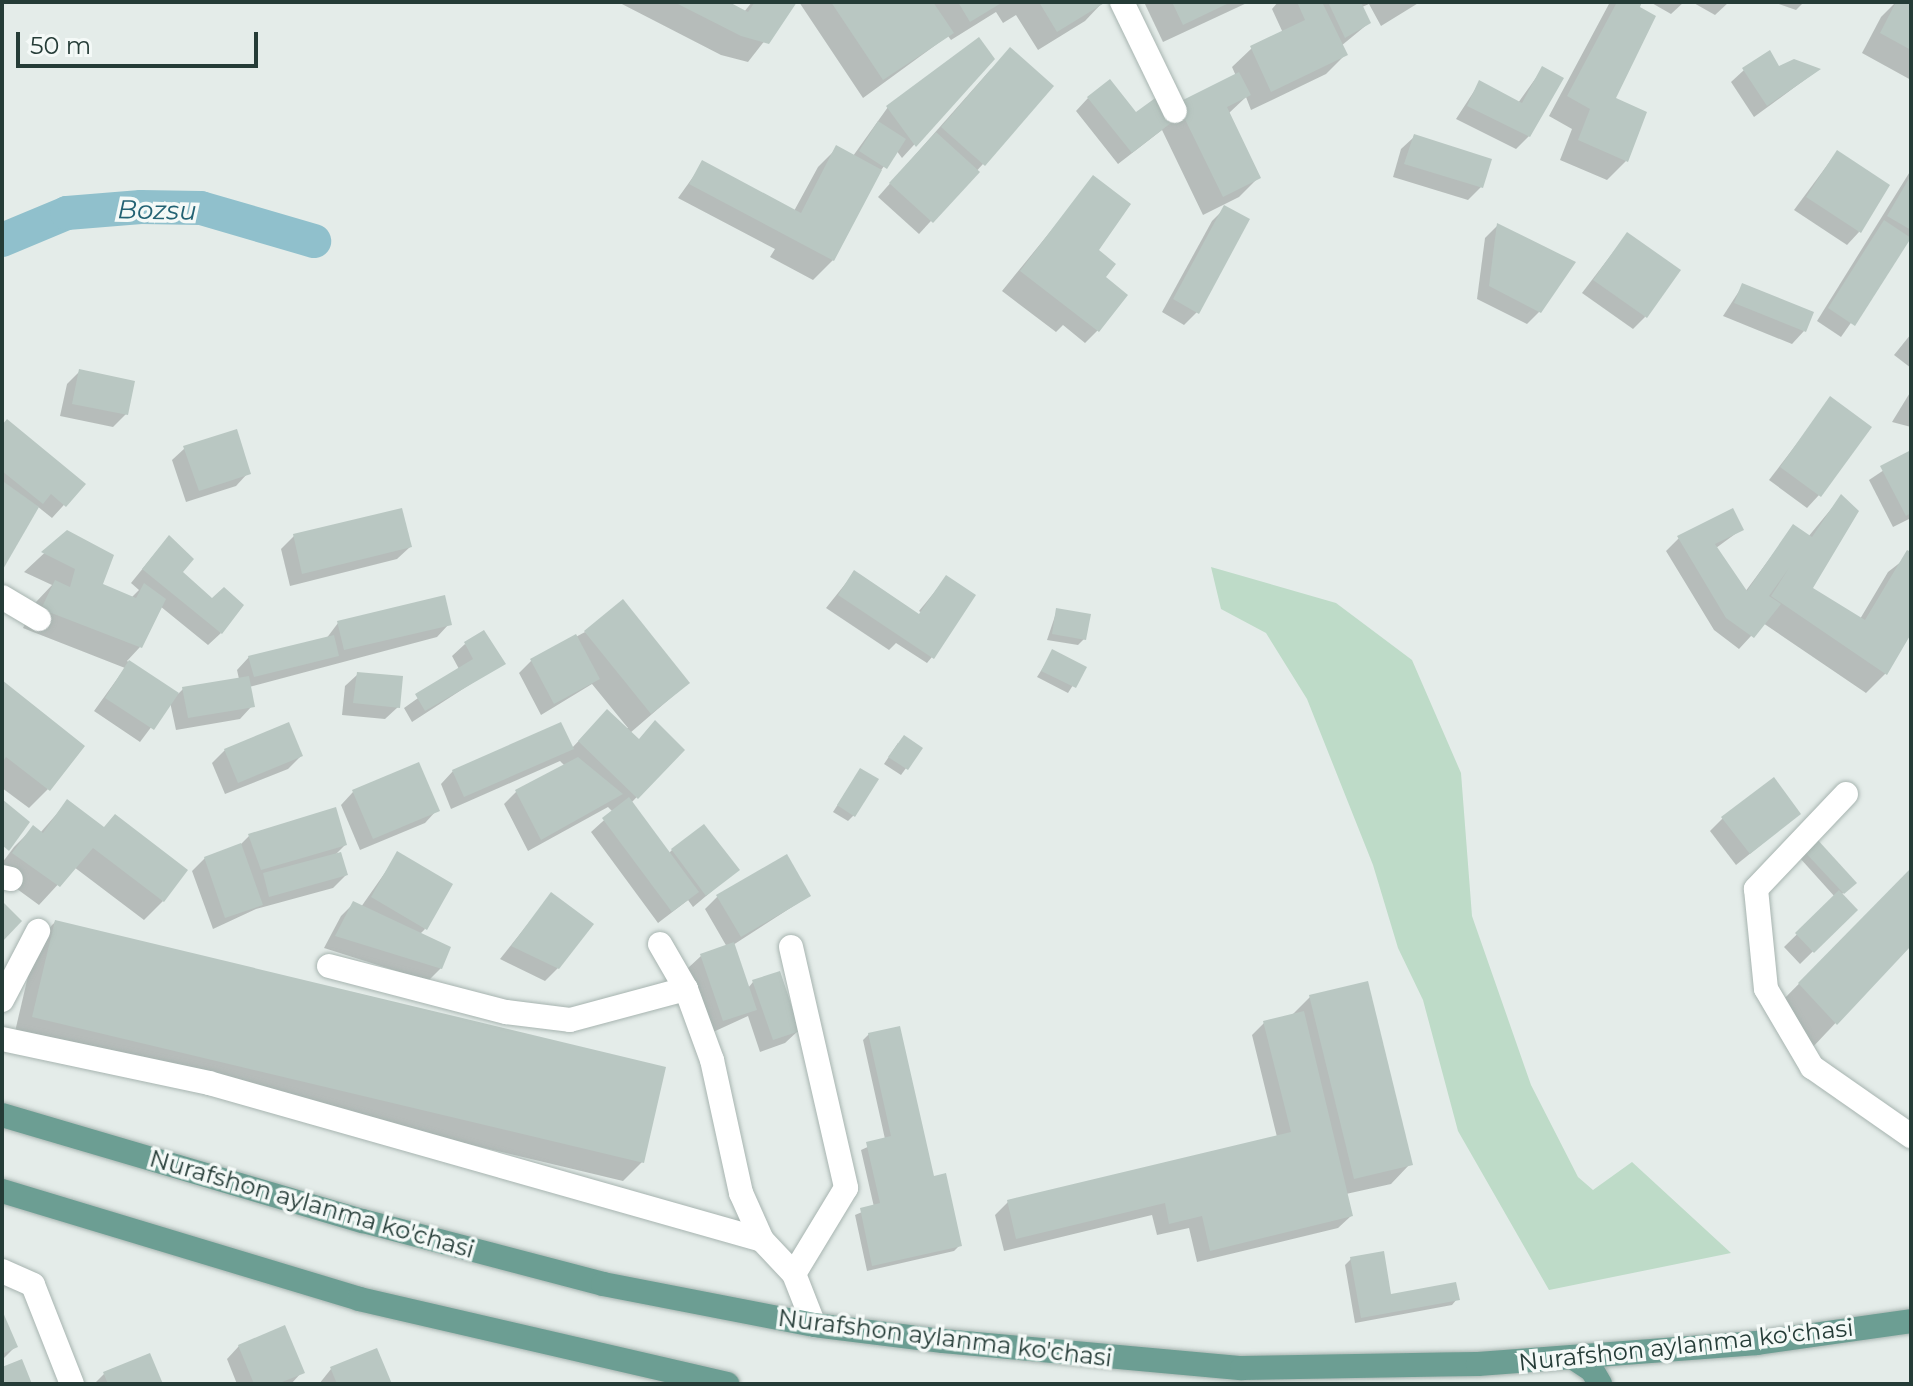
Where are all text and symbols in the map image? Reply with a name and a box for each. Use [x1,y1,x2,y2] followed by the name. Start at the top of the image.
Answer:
[20,16,262,66] scale bar
[30,31,91,60] text: 50 m
[117,195,197,227] water label: Bozsu
[146,1144,478,1264] street label: Nurafshon aylanma ko'chasi
[776,1303,1114,1373] street label: Nurafshon aylanma ko'chasi
[1517,1313,1855,1377] street label: Nurafshon aylanma ko'chasi

